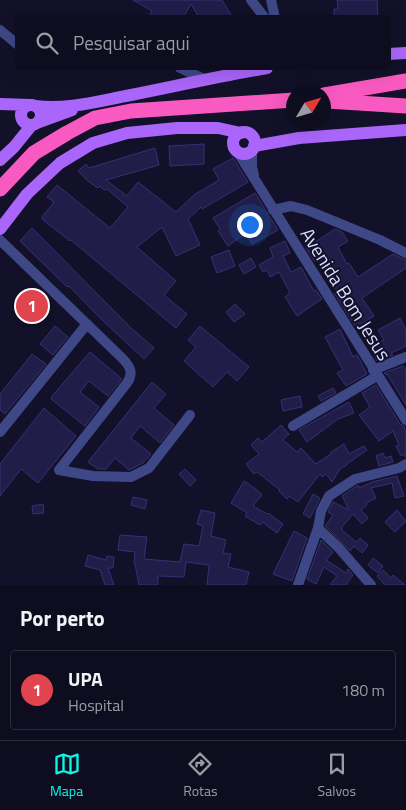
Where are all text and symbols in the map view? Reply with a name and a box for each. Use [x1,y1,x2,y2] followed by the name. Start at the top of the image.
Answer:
[15,15,391,70] search box
[73,28,190,57] text: Pesquisar aqui
[33,29,61,57] icon: search
[286,85,331,130] north arrow
[237,212,263,238] your location
[294,222,399,366] street label: Avenida Bom Jesus
[16,287,48,325] pin: 1
[20,602,105,634] text: Por perto
[68,664,103,693] text: UPA
[33,678,41,702] text: 1
[341,678,385,702] text: 180 m
[68,693,124,717] text: Hospital
[50,750,83,801] tab: Mapa
[183,750,218,801] tab: Rotas
[318,750,356,801] tab: Salvos

